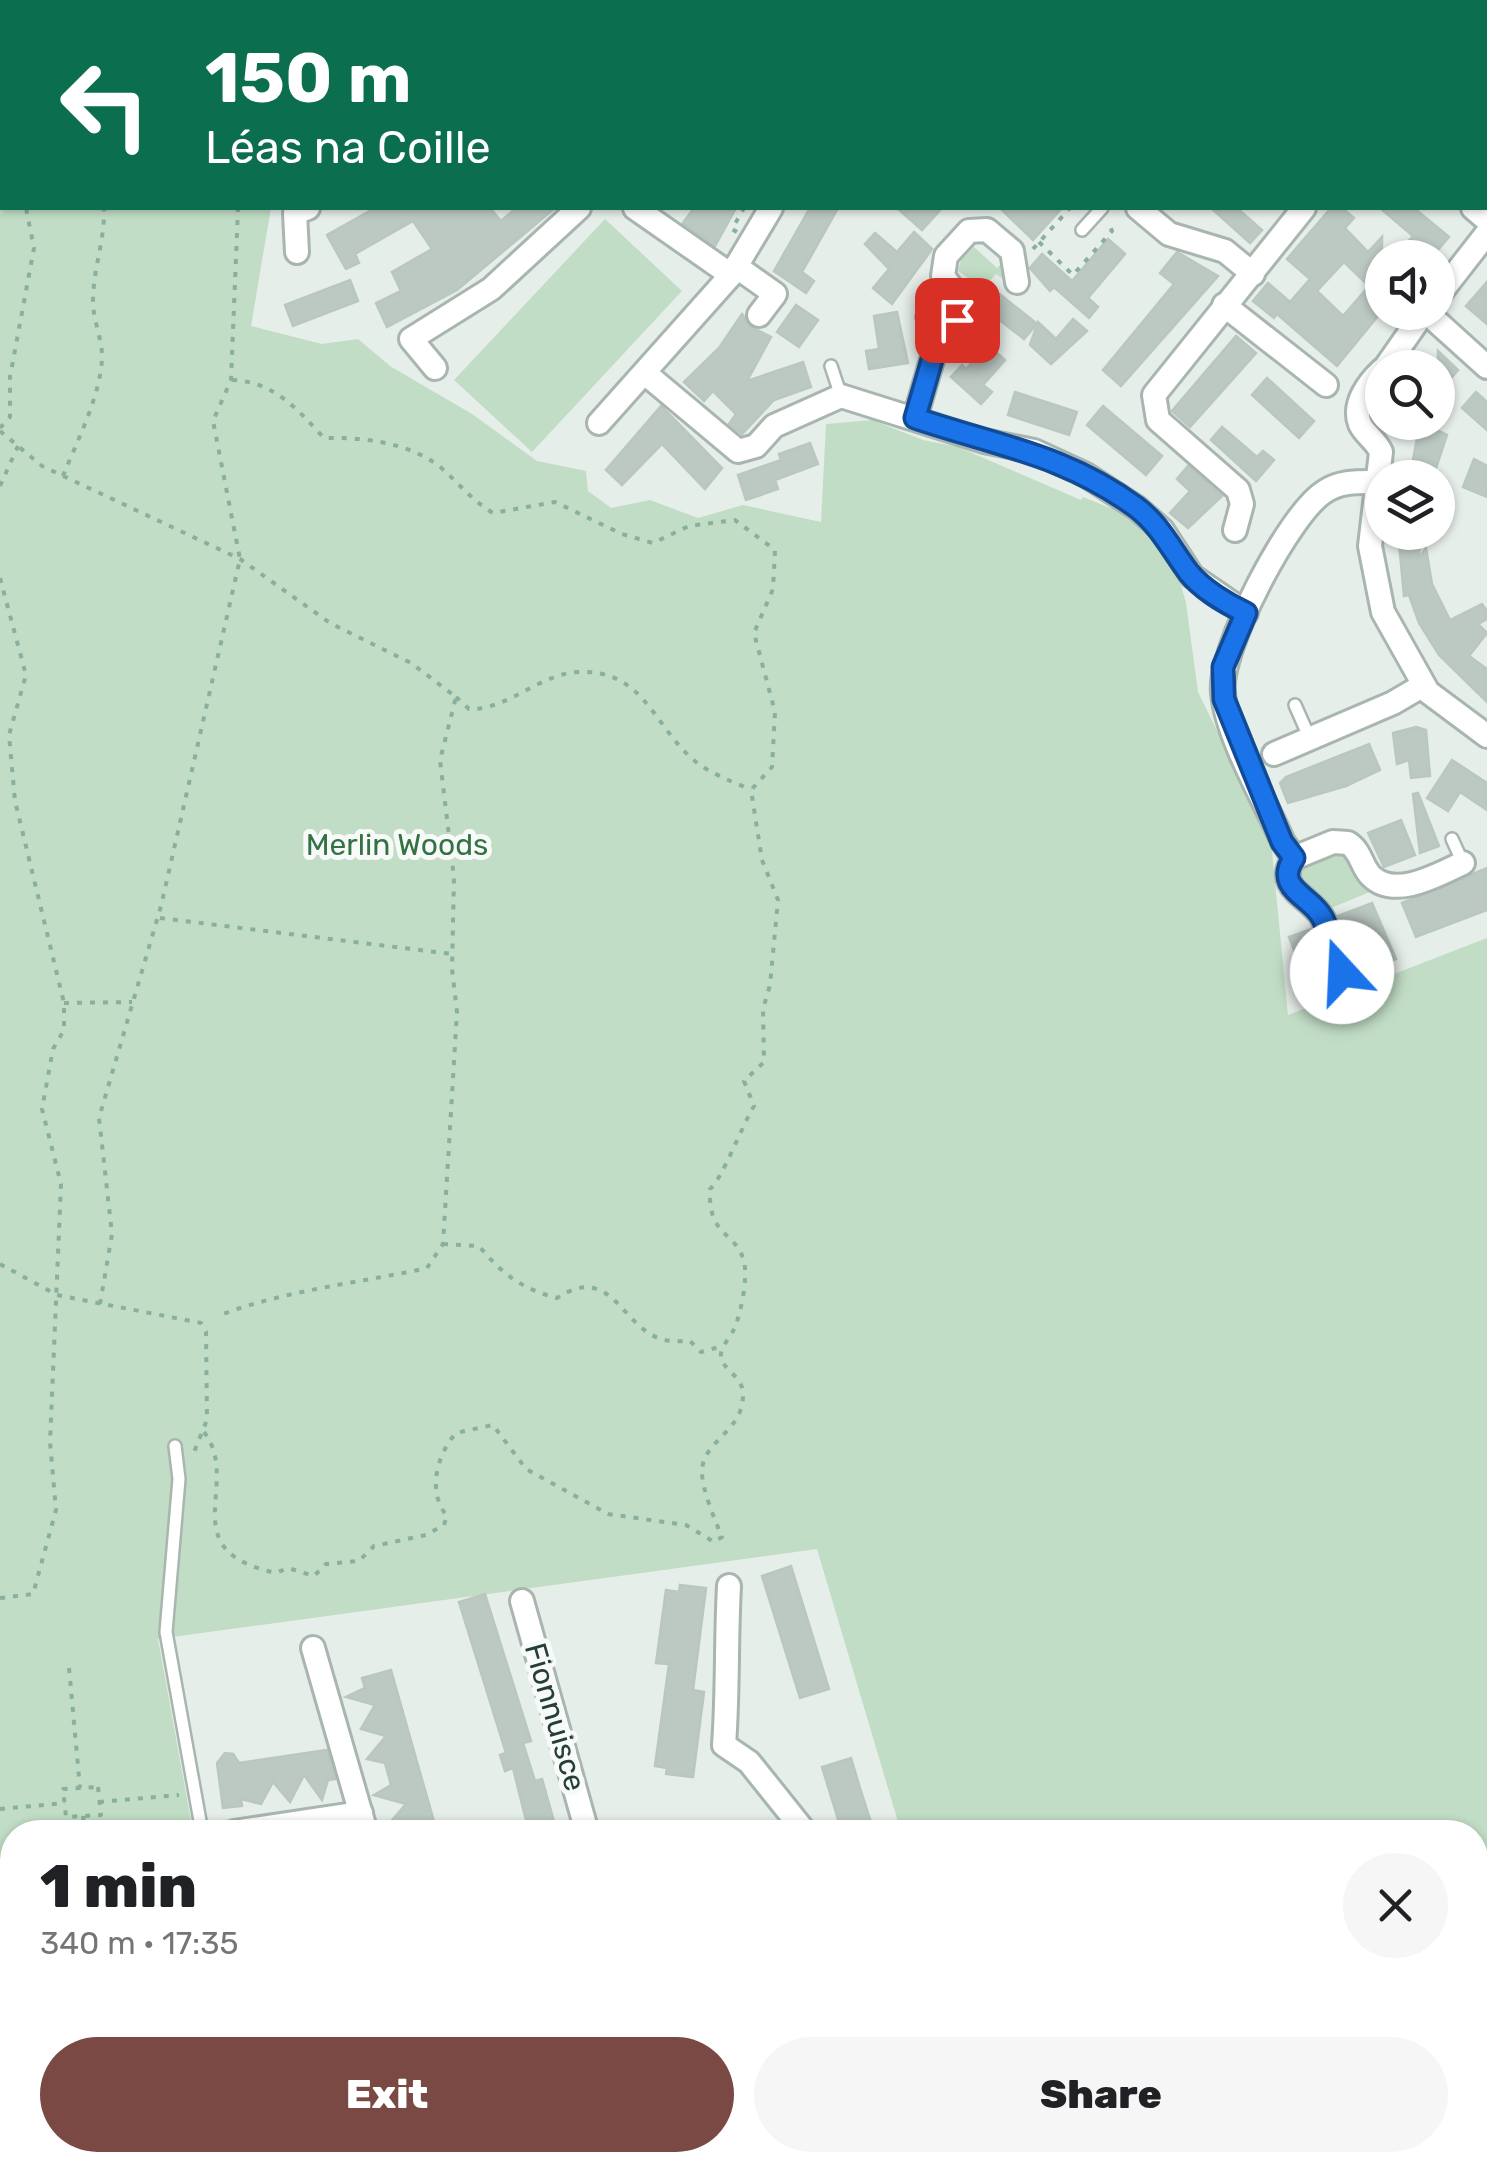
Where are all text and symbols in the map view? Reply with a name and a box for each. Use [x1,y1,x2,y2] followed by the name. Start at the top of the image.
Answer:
[205,37,412,120] text: 150 m
[40,40,170,170] icon: left
[205,121,491,174] text: Léas na Coille
[1365,240,1455,550] map controls
[1365,240,1455,330] button: sound
[915,278,1000,363] pin
[930,293,985,348] icon: arrive
[1365,350,1455,440] button: search
[1365,460,1455,550] button: layers
[306,827,488,863] park label: Merlin Woods
[1290,920,1394,1024] position arrow
[517,1639,593,1795] street label: Fionnuisce
[40,1851,197,1922] text: 1 min
[1343,1853,1448,1958] button: close
[40,1924,239,1962] text: 340 m · 17:35
[40,2037,734,2152] button: Exit
[754,2037,1448,2152] button: Share

